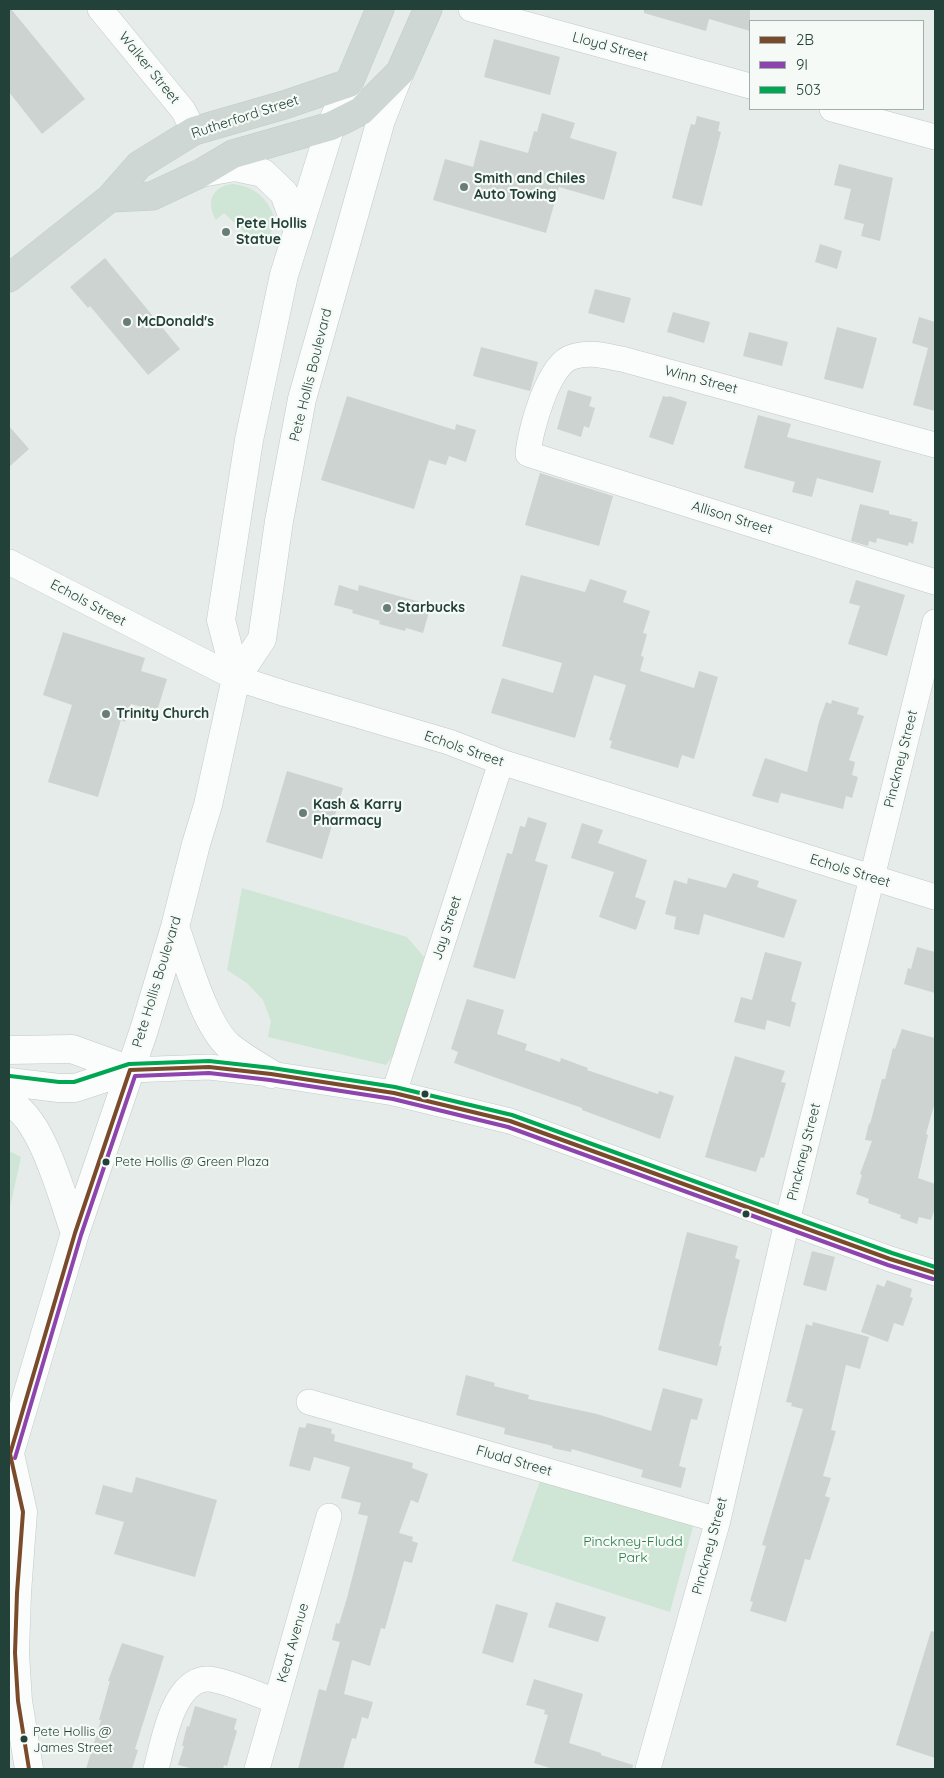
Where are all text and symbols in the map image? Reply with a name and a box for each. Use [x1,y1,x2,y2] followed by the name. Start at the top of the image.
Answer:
[749,20,924,110] legend
[115,29,183,107] street label: Walker Street
[570,29,650,65] street label: Lloyd Street
[796,30,814,49] text: 2B
[796,55,808,74] text: 9I
[796,80,821,99] text: 503
[189,92,301,142] street label: Rutherford Street
[474,171,585,203] place label: Smith and Chiles Auto Towing
[458,181,470,193] marker: Smith and Chiles Auto Towing
[236,216,307,248] place label: Pete Hollis Statue
[220,226,232,238] marker: Pete Hollis Statue
[286,307,336,443] street label: Pete Hollis Boulevard
[137,314,214,330] place label: McDonald's
[121,316,133,328] marker: McDonald's
[663,362,739,398] street label: Winn Street
[690,498,774,538] street label: Allison Street
[47,576,129,630] street label: Echols Street
[397,600,465,616] place label: Starbucks
[381,602,393,614] marker: Starbucks
[116,706,209,722] place label: Trinity Church
[100,708,112,720] marker: Trinity Church
[881,708,921,810] street label: Pinckney Street
[422,727,506,771] street label: Echols Street
[313,797,402,830] place label: Kash & Karry Pharmacy
[297,807,309,819] marker: Kash & Karry Pharmacy
[808,851,892,891] street label: Echols Street
[429,894,465,962] street label: Jay Street
[129,914,185,1050] street label: Pete Hollis Boulevard
[420,1089,430,1099] unlabelled marker
[784,1101,824,1203] street label: Pinckney Street
[115,1154,269,1170] place label: Pete Hollis @ Green Plaza
[101,1157,111,1167] marker: Pete Hollis @ Green Plaza
[741,1209,751,1219] unlabelled marker
[474,1442,554,1480] street label: Fludd Street
[689,1495,731,1597] street label: Pinckney Street
[583,1534,683,1566] park label: Pinckney-Fludd Park
[274,1601,312,1685] street label: Keat Avenue
[33,1724,113,1755] place label: Pete Hollis @ James Street
[19,1734,29,1744] marker: Pete Hollis @ James Street

